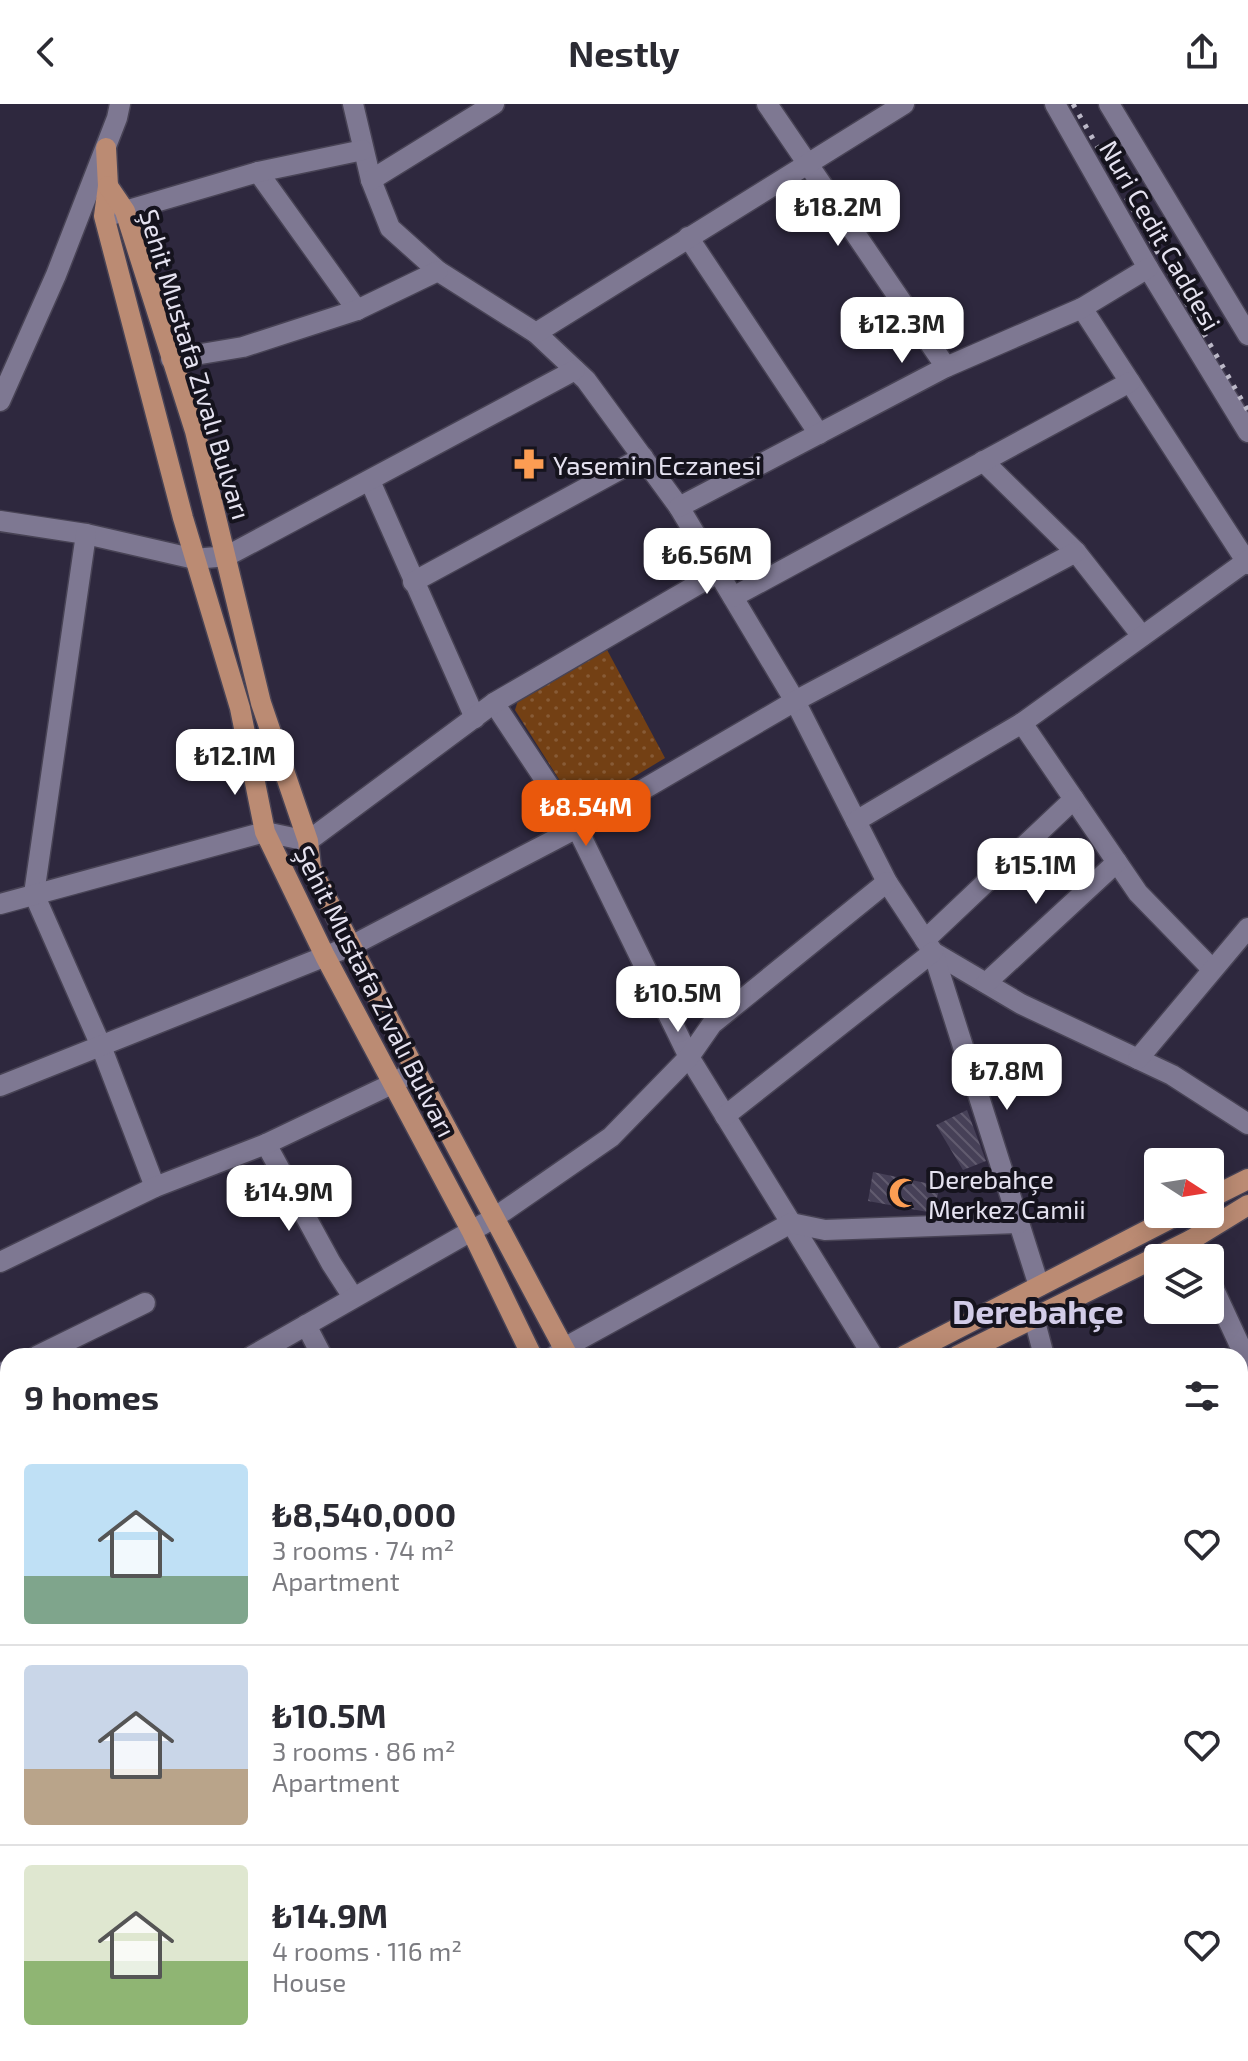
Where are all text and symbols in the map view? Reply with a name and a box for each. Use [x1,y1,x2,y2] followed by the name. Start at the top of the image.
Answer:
[24,30,68,74] icon: back
[1180,30,1224,74] icon: share
[568,31,680,74] text: Nestly
[1094,135,1228,335] street label: Nuri Cedit Caddesi
[773,180,903,248] pin: ₺18.2M
[794,190,882,221] text: ₺18.2M
[132,205,258,523] street label: Şehit Mustafa Zıvalı Bulvarı
[837,297,967,365] pin: ₺12.3M
[859,307,945,338] text: ₺12.3M
[512,447,546,481] pharmacy icon: Yasemin Eczanesi
[553,449,761,480] place label: Yasemin Eczanesi
[642,528,772,596] pin: ₺6.56M
[662,538,752,569] text: ₺6.56M
[170,729,300,797] pin: ₺12.1M
[194,739,276,770] text: ₺12.1M
[521,780,651,848] pin: ₺8.54M
[540,790,632,821] text: ₺8.54M
[971,838,1101,906] pin: ₺15.1M
[287,840,463,1143] street label: Şehit Mustafa Zıvalı Bulvarı
[995,848,1077,879] text: ₺15.1M
[613,966,743,1034] pin: ₺10.5M
[634,976,722,1007] text: ₺10.5M
[951,1044,1063,1112] pin: ₺7.8M
[970,1054,1044,1085] text: ₺7.8M
[1144,1148,1224,1228] north arrow
[1144,1148,1224,1324] map controls
[928,1163,1086,1224] place label: Derebahçe Merkez Camii
[224,1165,354,1233] pin: ₺14.9M
[245,1175,333,1206] text: ₺14.9M
[887,1176,921,1210] mosque icon: Derebahçe Merkez Camii
[1144,1244,1224,1324] button: layers
[952,1290,1124,1333] district label: Derebahçe
[1180,1374,1224,1418] icon: filters
[24,1376,159,1417] text: 9 homes
[272,1493,456,1534] text: ₺8,540,000
[88,1496,184,1592] icon: home
[1180,1522,1224,1566] icon: heart
[272,1534,454,1565] text: 3 rooms · 74 m²
[272,1565,400,1596] text: Apartment
[272,1694,387,1735] text: ₺10.5M
[88,1697,184,1793] icon: home
[1180,1723,1224,1767] icon: heart
[272,1735,456,1766] text: 3 rooms · 86 m²
[272,1766,400,1797] text: Apartment
[272,1894,388,1935] text: ₺14.9M
[88,1897,184,1993] icon: home
[1180,1923,1224,1967] icon: heart
[272,1935,462,1966] text: 4 rooms · 116 m²
[272,1966,346,1997] text: House

